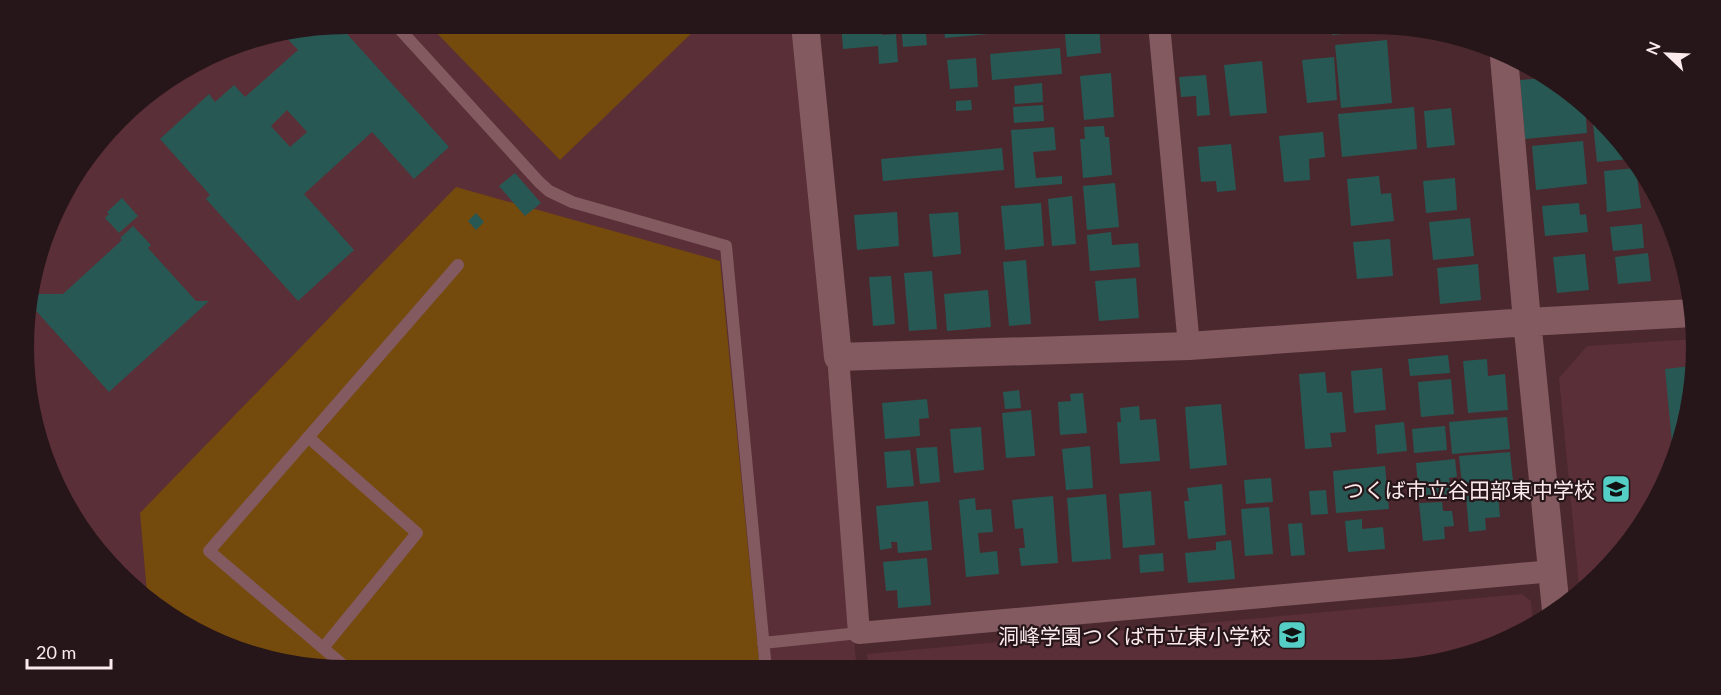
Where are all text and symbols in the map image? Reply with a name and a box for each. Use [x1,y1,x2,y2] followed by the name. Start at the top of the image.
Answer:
[1637,24,1697,84] north arrow
[1642,39,1664,57] text: N
[1600,473,1632,505] school or university icon: つくば市立谷田部東中学校
[1343,477,1595,502] place label: つくば市立谷田部東中学校
[1276,619,1308,651] school or university icon: 洞峰学園つくば市立東小学校
[998,623,1271,648] place label: 洞峰学園つくば市立東小学校
[27,632,111,670] scale bar
[36,641,76,663] text: 20 m

